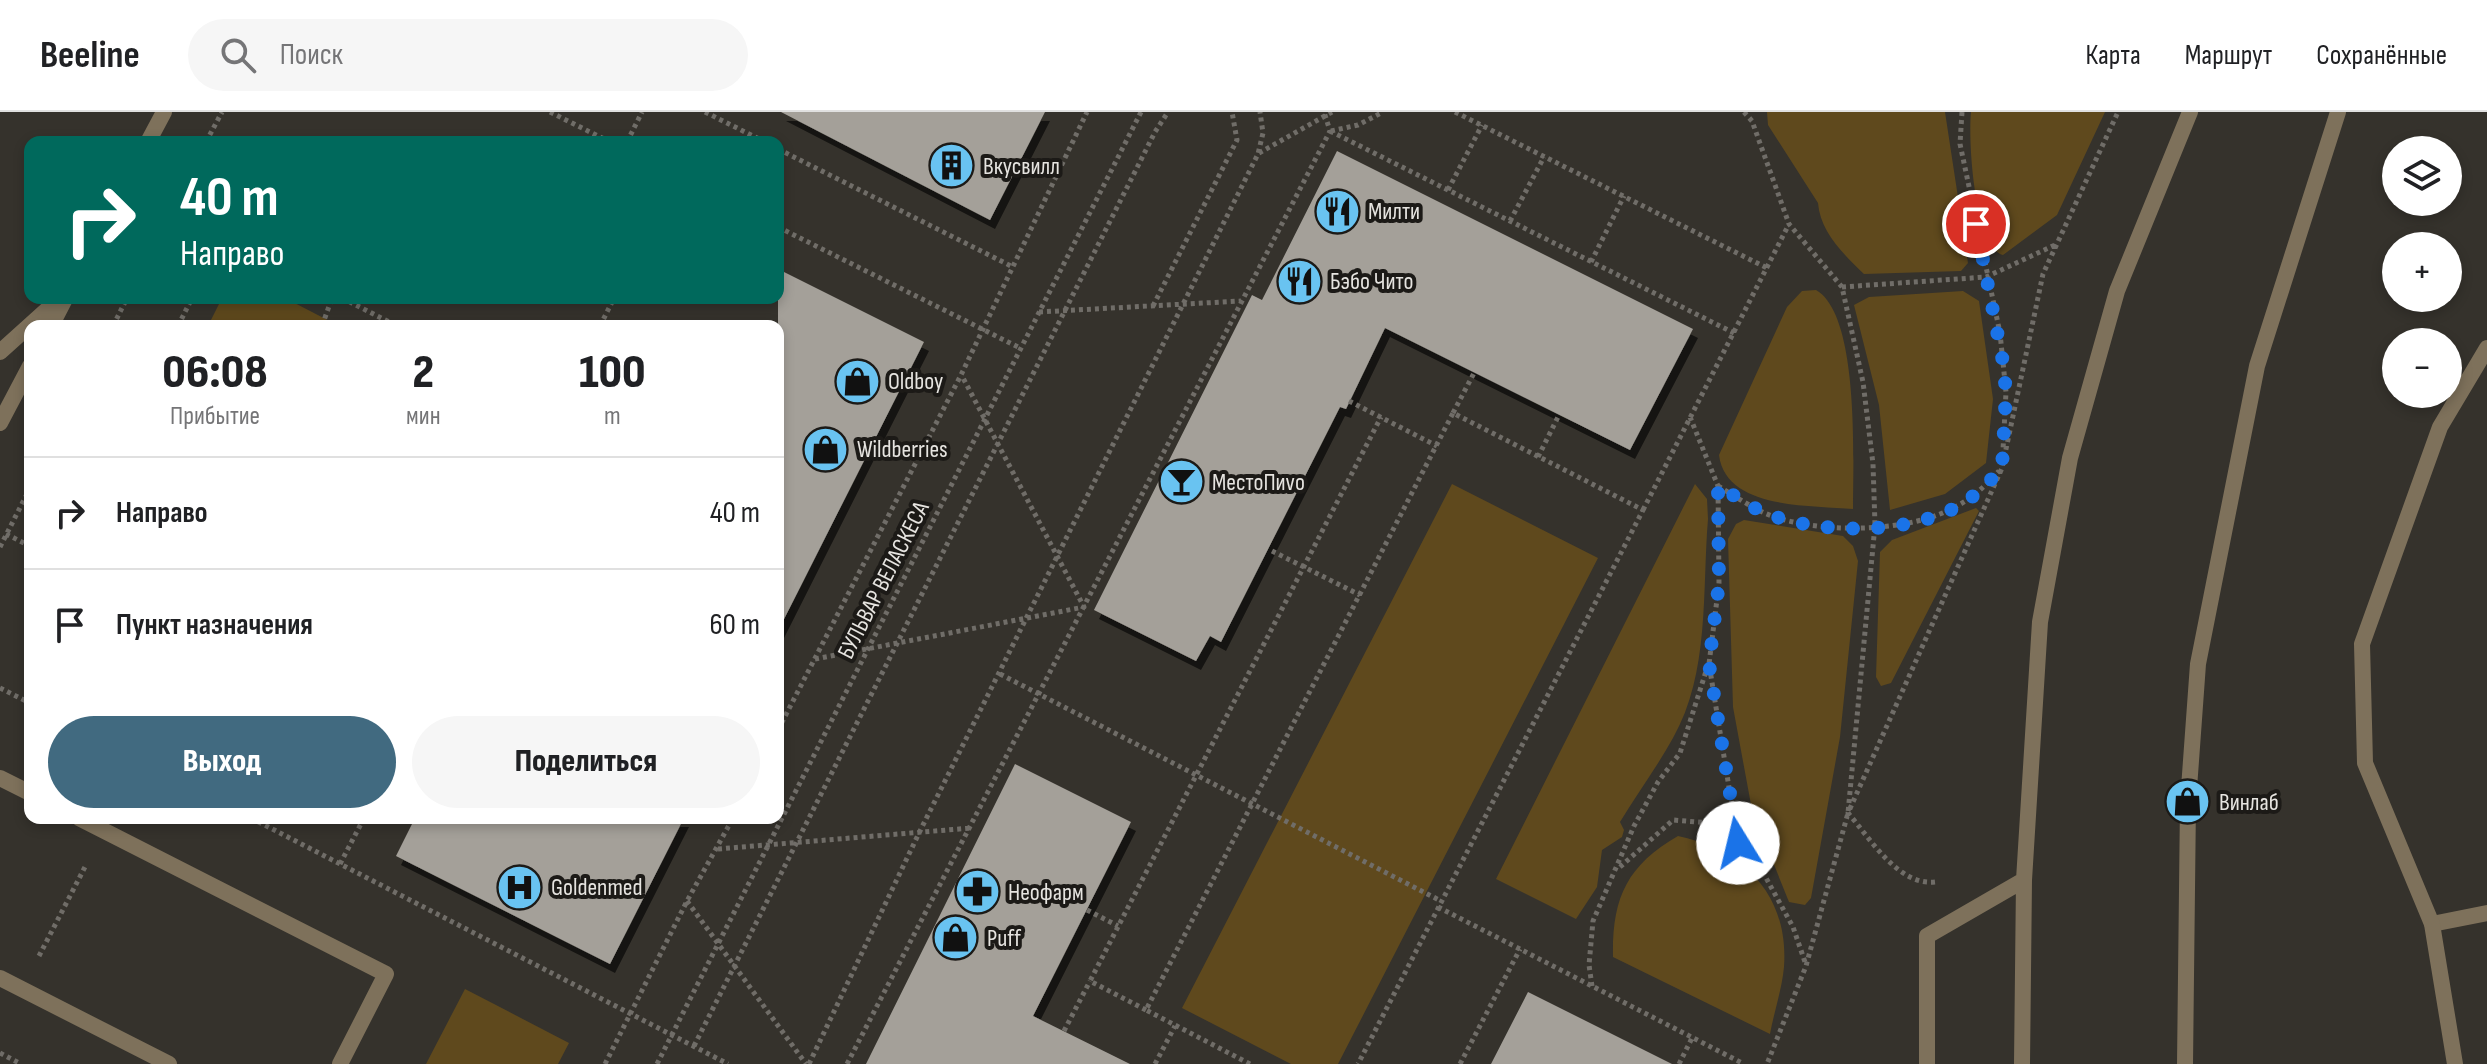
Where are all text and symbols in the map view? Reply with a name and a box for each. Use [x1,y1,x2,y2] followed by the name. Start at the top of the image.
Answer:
[188,19,748,91] search box
[40,33,140,78] text: Beeline
[216,33,260,77] icon: search
[280,37,343,73] text: Поиск
[2086,39,2141,72] text: Карта
[2185,39,2272,72] text: Маршрут
[2316,39,2447,72] text: Сохранённые
[2382,136,2462,408] map controls
[2382,136,2462,216] button: layers
[928,142,976,190] building icon: Вкусвилл
[983,152,1060,181] place label: Вкусвилл
[180,165,279,232] text: 40 m
[48,168,152,272] icon: right
[1313,187,1361,235] restaurant icon: Милти
[1942,190,2010,258] pin
[1368,197,1420,226] place label: Милти
[1954,202,1998,246] icon: arrive
[2382,232,2462,312] button: +
[180,233,284,276] text: Направо
[1275,257,1323,305] restaurant icon: Бэбо Чито
[1330,267,1413,296] place label: Бэбо Чито
[2382,328,2462,408] button: −
[162,344,268,401] text: 06:08
[413,344,434,401] text: 2
[579,344,646,401] text: 100
[833,357,881,405] shop icon: Oldboy
[888,367,943,396] place label: Oldboy
[170,401,260,432] text: Прибытие
[406,401,441,432] text: мин
[604,401,621,432] text: m
[802,425,850,473] shop icon: Wildberries
[857,435,948,464] place label: Wildberries
[1157,458,1205,506] bar icon: МестоПиvо
[1212,468,1305,497] place label: МестоПиvо
[48,491,92,535] icon: right
[116,495,208,531] text: Направо
[710,495,760,531] text: 40 m
[831,496,936,664] street label: БУЛЬВАР ВЕЛАСКЕСА
[48,603,92,647] icon: arrive
[116,607,313,643] text: Пункт назначения
[709,607,760,643] text: 60 m
[48,716,396,808] button: Выход
[412,716,760,808] button: Поделиться
[2164,778,2212,826] shop icon: Винлаб
[2219,788,2279,817] place label: Винлаб
[1696,801,1780,885] position arrow
[496,863,544,911] hospital icon: Goldenmed
[953,868,1001,916] pharmacy icon: Неофарм
[551,873,642,902] place label: Goldenmed
[1008,878,1084,907] place label: Неофарм
[932,914,980,962] shop icon: Puff
[987,924,1021,953] place label: Puff

